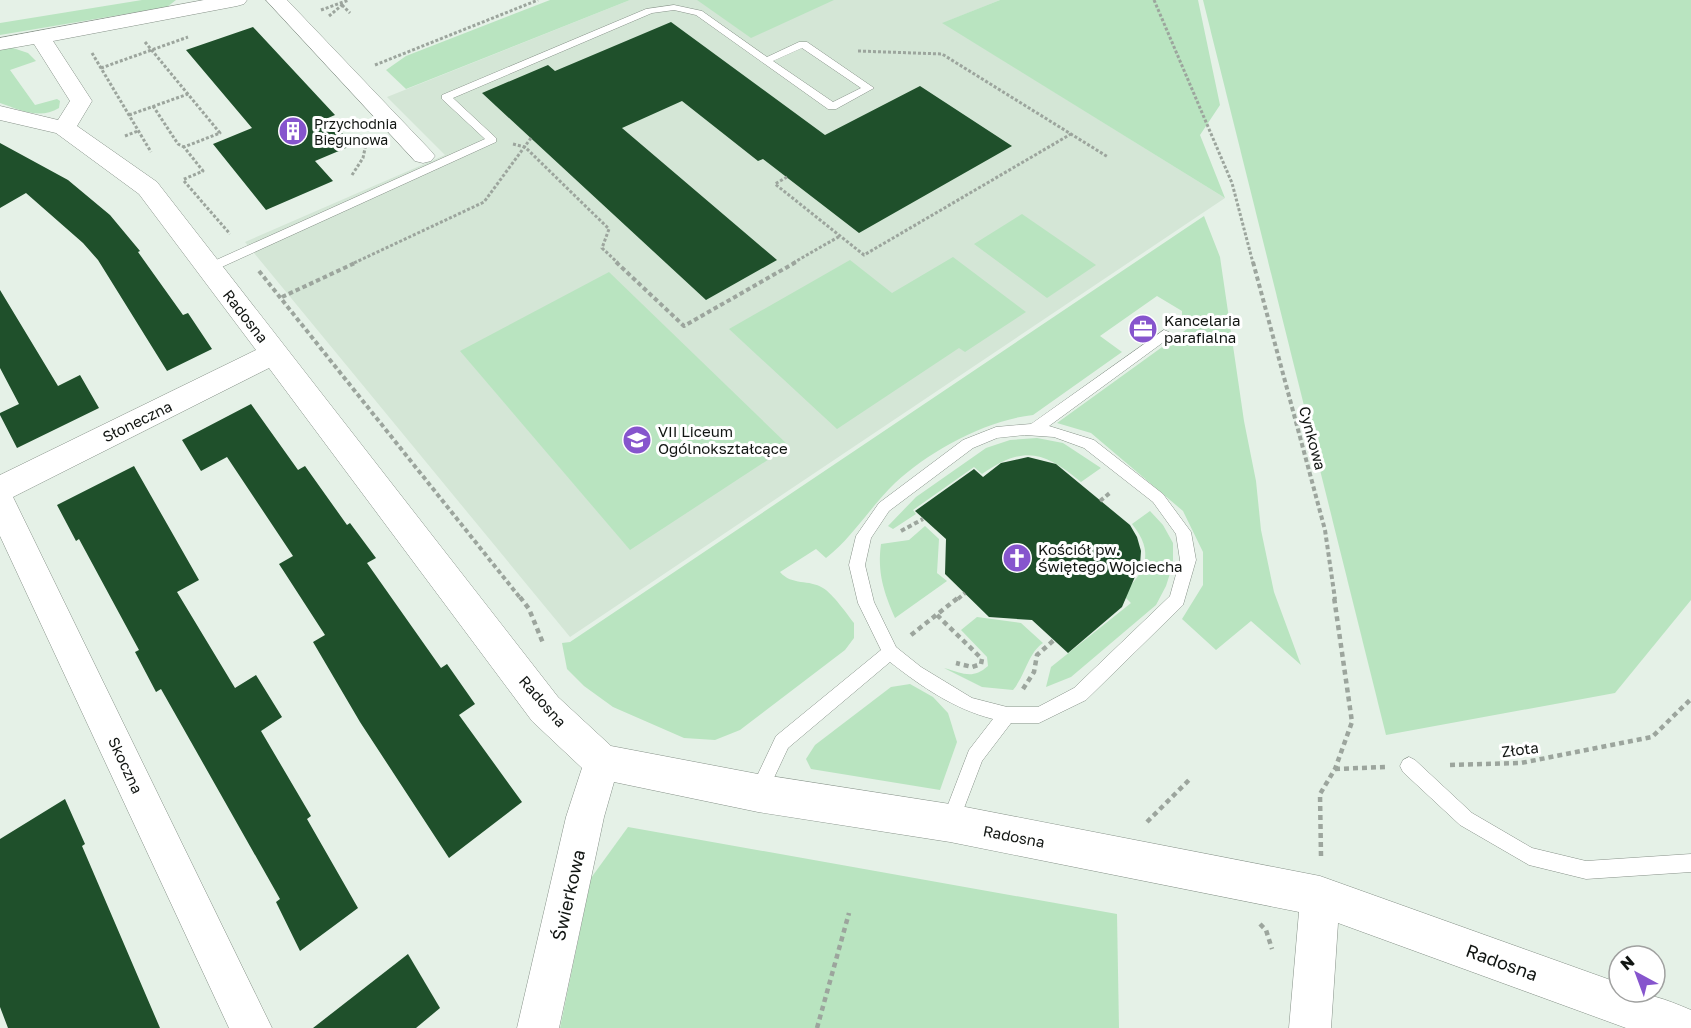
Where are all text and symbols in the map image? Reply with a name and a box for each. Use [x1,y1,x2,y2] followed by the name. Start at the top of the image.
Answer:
[277,115,309,147] building icon: Przychodnia Biegunowa
[314,115,397,148] place label: Przychodnia Biegunowa
[220,286,272,346] street label: Radosna
[1164,311,1240,346] place label: Kancelaria parafialna
[1127,313,1159,345] office icon: Kancelaria parafialna
[99,396,175,446] street label: Słoneczna
[1296,404,1330,472] street label: Cynkowa
[658,422,788,457] place label: VII Liceum Ogólnokształcące
[621,424,653,456] school or university icon: VII Liceum Ogólnokształcące
[1038,540,1183,575] place label: Kościół pw. Świętego Wojciecha
[1001,542,1033,574] church icon: Kościół pw. Świętego Wojciecha
[516,672,570,730] street label: Radosna
[105,734,147,796] street label: Skoczna
[1500,738,1540,760] street label: Złota
[982,821,1046,851] street label: Radosna
[547,847,589,943] street label: Świerkowa
[1463,939,1541,985] street label: Radosna
[1607,944,1667,1004] north arrow
[1616,951,1638,974] text: N

